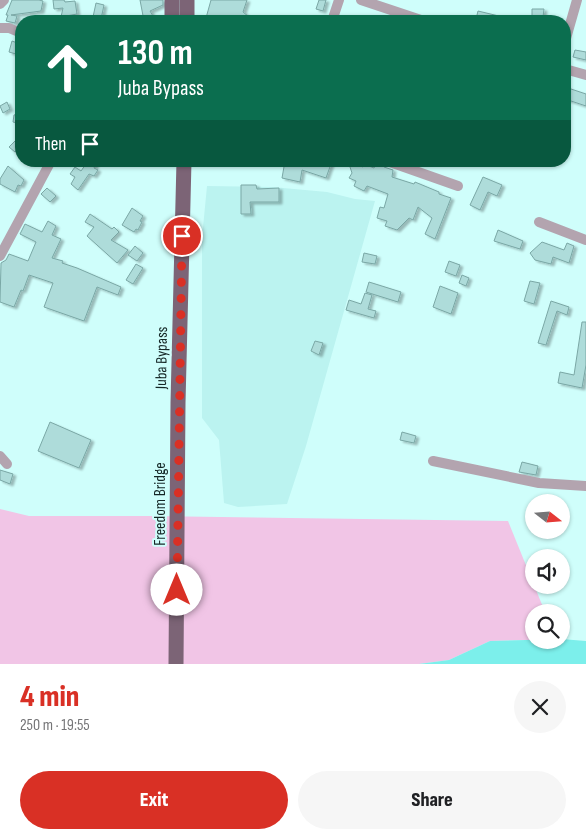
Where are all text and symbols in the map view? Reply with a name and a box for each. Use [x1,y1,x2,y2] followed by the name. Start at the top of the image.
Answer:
[118,32,193,75] text: 130 m
[35,35,100,100] icon: ahead
[118,75,204,102] text: Juba Bypass
[76,130,104,158] icon: arrive
[35,133,66,156] text: Then
[161,215,203,257] pin
[168,222,196,250] icon: arrive
[152,326,172,390] street label: Juba Bypass
[151,462,170,546] street label: Freedom Bridge
[525,494,570,539] north arrow
[525,494,570,649] map controls
[525,549,570,594] button: sound
[150,563,202,615] position arrow
[525,604,570,649] button: search
[20,679,79,715] text: 4 min
[514,681,566,733] button: close
[20,716,90,735] text: 250 m · 19:55
[20,771,288,829] button: Exit
[298,771,566,829] button: Share

